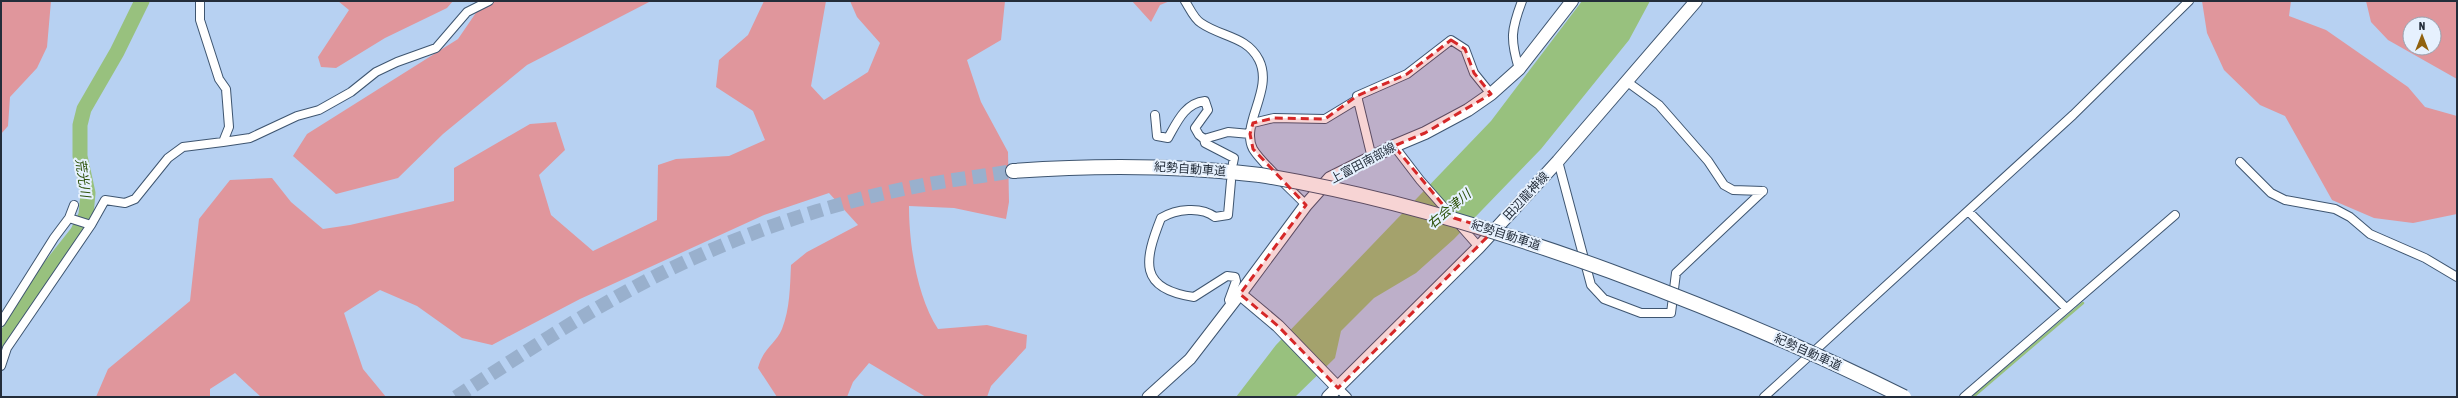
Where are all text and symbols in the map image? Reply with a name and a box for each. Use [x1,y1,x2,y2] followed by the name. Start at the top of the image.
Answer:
[2402,16,2442,56] north arrow
[2419,20,2425,32] text: N
[1328,140,1398,186] street label: 上富田南部線
[73,158,93,200] water label: 荒光川
[1154,160,1226,178] street label: 紀勢自動車道
[1500,169,1552,223] street label: 田辺龍神線
[1424,185,1475,231] water label: 右会津川
[1470,217,1542,253] street label: 紀勢自動車道
[1772,331,1844,373] street label: 紀勢自動車道

